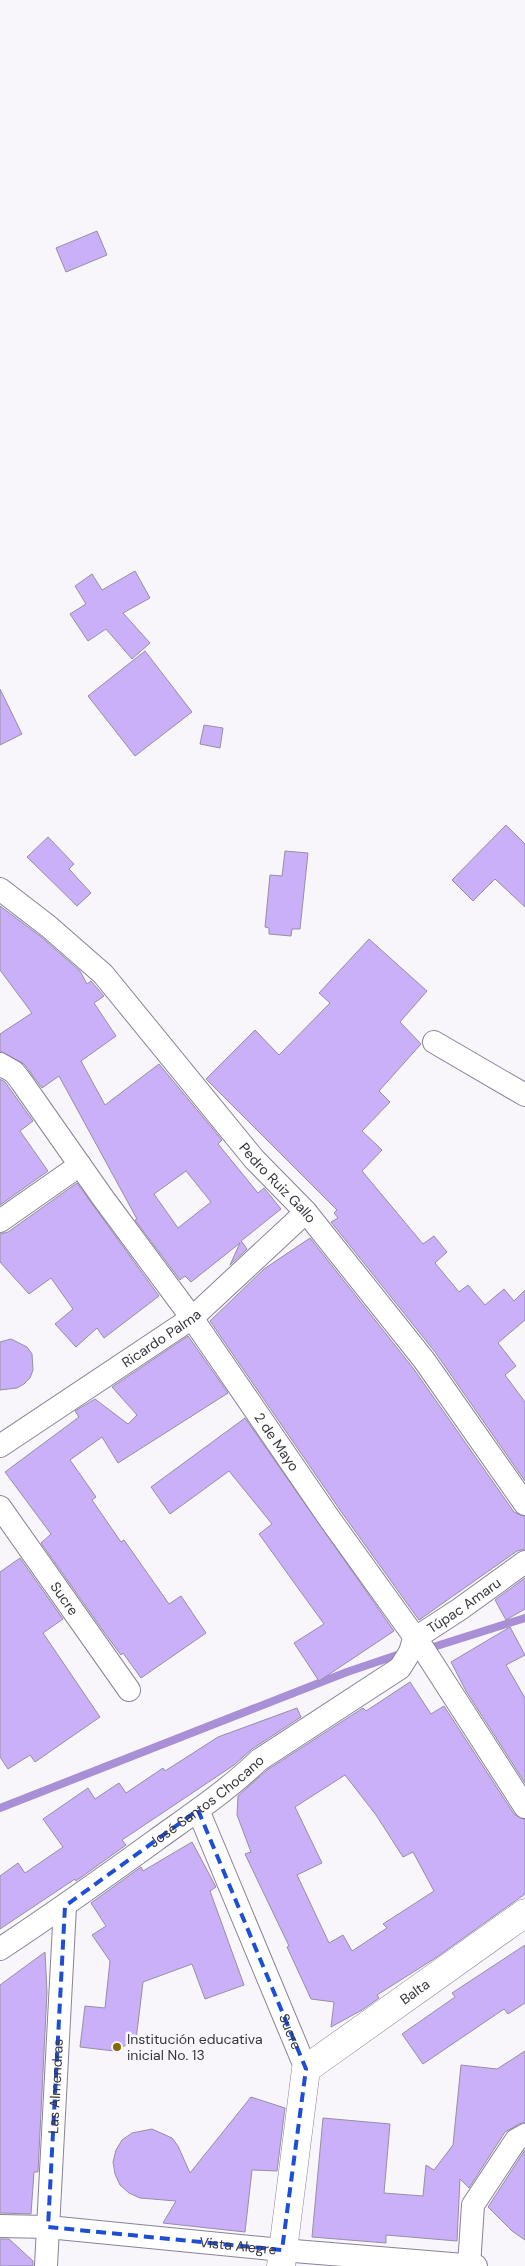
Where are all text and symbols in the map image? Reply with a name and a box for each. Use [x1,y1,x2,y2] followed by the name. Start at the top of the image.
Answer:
[235,1139,320,1227] street label: Pedro Ruiz Gallo
[118,1305,205,1371] street label: Ricardo Palma
[251,1409,303,1475] street label: 2 de Mayo
[424,1573,504,1637] street label: Túpac Amaru
[47,1578,83,1619] street label: Sucre
[145,1751,268,1851] street label: José Santos Chocano
[396,1975,433,2008] street label: Balta
[275,2011,306,2052] street label: Sucre
[127,2030,263,2064] place label: Institución educativa inicial No. 13
[44,2038,67,2134] street label: Las Almendras
[111,2041,123,2053] marker: Institución educativa inicial No. 13
[199,2233,278,2258] street label: Vista Alegre

